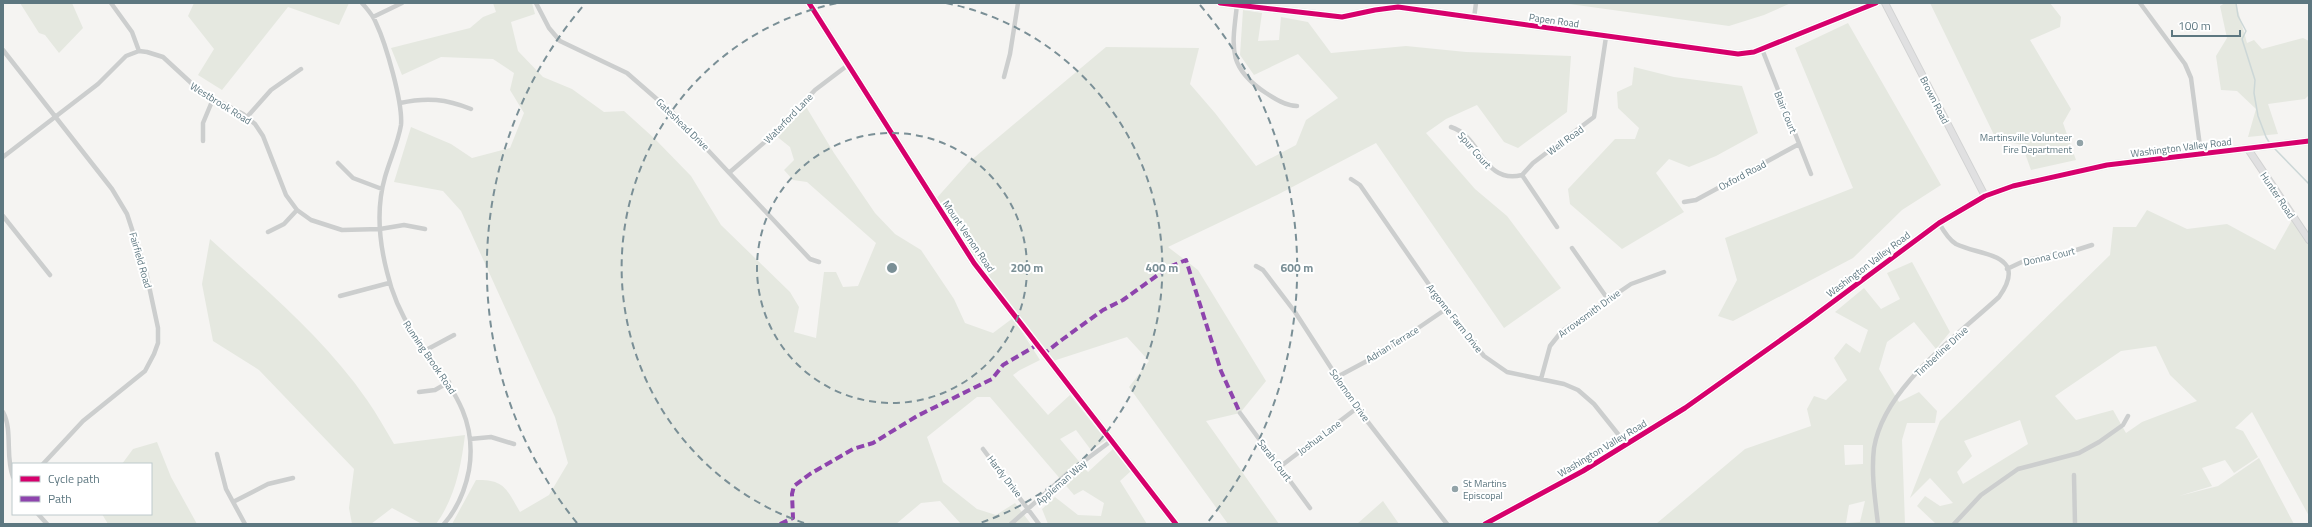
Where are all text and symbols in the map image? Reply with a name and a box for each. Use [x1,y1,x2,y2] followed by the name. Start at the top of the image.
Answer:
[1528,10,1580,31] street label: Papen Road
[2172,12,2240,38] scale bar
[2178,16,2211,35] text: 100 m
[1916,74,1953,127] street label: Brown Road
[187,79,254,128] street label: Westbrook Road
[1770,89,1801,136] street label: Blair Court
[760,90,816,147] street label: Waterford Lane
[653,95,713,154] street label: Gateshead Drive
[1544,122,1587,159] street label: Well Road
[1454,129,1495,172] street label: Spur Court
[1980,130,2073,157] place label: Martinsville Volunteer Fire Department
[2130,134,2232,161] street label: Washington Valley Road
[2075,138,2085,148] marker: Martinsville Volunteer Fire Department
[1716,157,1769,194] street label: Oxford Road
[2256,169,2299,222] street label: Hunter Road
[939,197,998,275] street label: Mount Vernon Road
[1823,228,1913,301] street label: Washington Valley Road
[125,230,156,290] street label: Fairfield Road
[2022,243,2077,270] street label: Donna Court
[1011,258,1043,277] text: 200 m
[1146,258,1178,277] text: 400 m
[1281,258,1313,277] text: 600 m
[885,261,899,275] centre of rings
[1423,281,1486,356] street label: Argonne Farm Drive
[1555,286,1624,341] street label: Arrowsmith Drive
[399,318,460,397] street label: Running Brook Road
[1363,322,1422,367] street label: Adrian Terrace
[1911,322,1972,380] street label: Timberline Drive
[1326,366,1373,425] street label: Solomon Drive
[1294,416,1344,459] street label: Joshua Lane
[1555,416,1650,481] street label: Washington Valley Road
[1254,436,1296,485] street label: Sarah Court
[984,452,1026,500] street label: Hardy Drive
[1033,456,1090,509] street label: Appleman Way
[12,463,152,515] legend
[48,469,100,488] text: Cycle path
[1463,476,1507,503] place label: St Martins Episcopal
[1450,484,1460,494] marker: St Martins Episcopal
[48,489,72,508] text: Path

